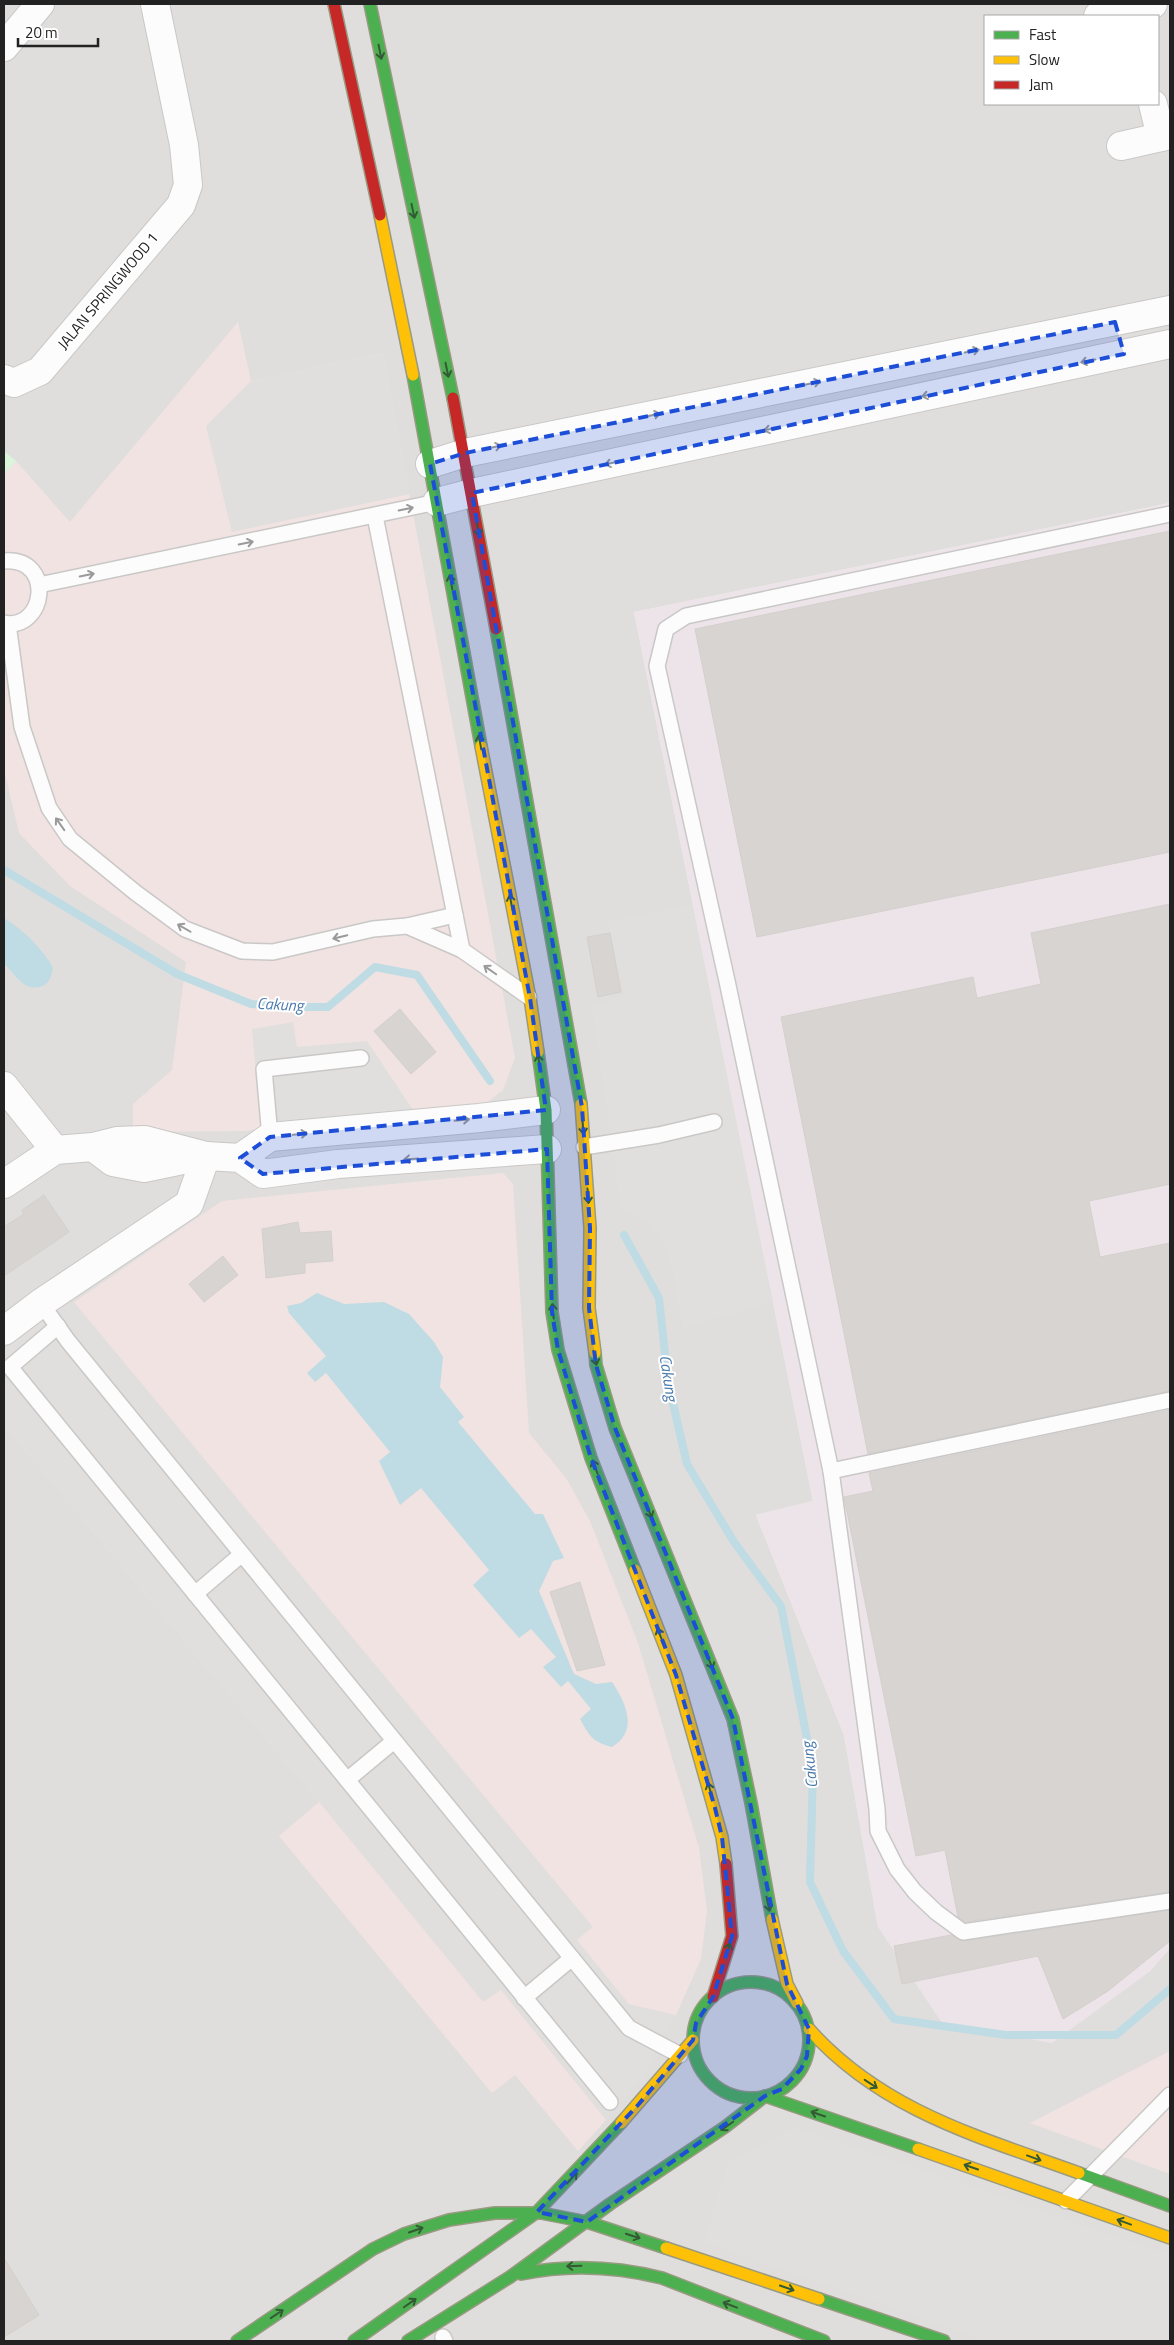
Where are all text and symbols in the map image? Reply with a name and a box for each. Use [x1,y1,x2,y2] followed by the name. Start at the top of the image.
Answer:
[18,15,98,47] scale bar
[984,15,1159,105] legend
[25,21,58,44] text: 20 m
[1029,23,1057,46] text: Fast
[376,43,385,59] one-way arrow
[1029,48,1060,71] text: Slow
[1029,73,1053,96] text: Jam
[409,202,418,218] one-way arrow
[52,227,164,354] street label: JALAN SPRINGWOOD 1
[963,345,979,355] one-way arrow
[1081,357,1097,366] one-way arrow
[443,361,452,377] one-way arrow
[804,378,820,387] one-way arrow
[922,391,938,400] one-way arrow
[645,410,661,419] one-way arrow
[763,425,779,434] one-way arrow
[486,442,502,452] one-way arrow
[604,459,620,468] one-way arrow
[398,504,414,513] one-way arrow
[474,521,484,537] one-way arrow
[238,537,254,547] one-way arrow
[78,570,94,580] one-way arrow
[445,575,455,591] one-way arrow
[474,735,484,751] one-way arrow
[55,817,65,831] one-way arrow
[506,894,515,910] one-way arrow
[178,922,192,932] one-way arrow
[333,933,349,942] one-way arrow
[484,965,498,975] one-way arrow
[256,991,306,1017] water label: Cakung
[534,1054,544,1070] one-way arrow
[453,1115,469,1125] one-way arrow
[578,1119,588,1135] one-way arrow
[291,1129,307,1139] one-way arrow
[403,1155,419,1164] one-way arrow
[583,1188,593,1204] one-way arrow
[548,1303,557,1319] one-way arrow
[591,1350,600,1366] one-way arrow
[654,1353,685,1405] water label: Cakung
[589,1460,599,1475] one-way arrow
[645,1503,654,1518] one-way arrow
[655,1628,664,1643] one-way arrow
[706,1654,715,1669] one-way arrow
[794,1738,823,1789] water label: Cakung
[704,1782,714,1798] one-way arrow
[764,1895,773,1911] one-way arrow
[724,1943,733,1959] one-way arrow
[863,2079,877,2089] one-way arrow
[810,2109,826,2119] one-way arrow
[720,2121,734,2131] one-way arrow
[1026,2154,1041,2163] one-way arrow
[964,2162,980,2171] one-way arrow
[566,2171,577,2184] one-way arrow
[1117,2217,1133,2226] one-way arrow
[408,2225,423,2234] one-way arrow
[625,2232,641,2242] one-way arrow
[566,2261,582,2271] one-way arrow
[779,2284,795,2293] one-way arrow
[403,2298,417,2308] one-way arrow
[723,2300,738,2309] one-way arrow
[270,2309,284,2319] one-way arrow

